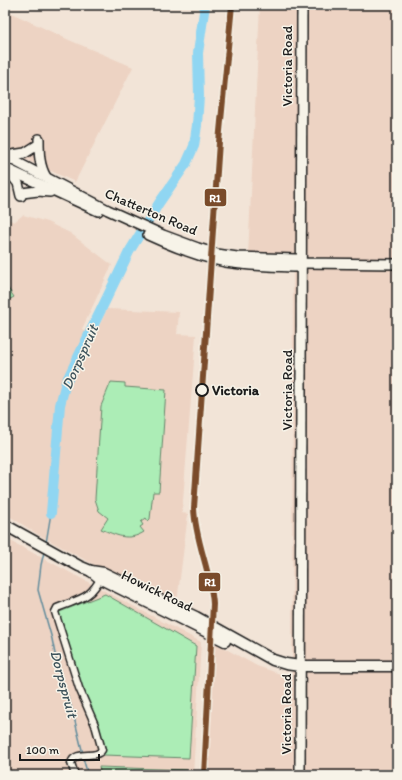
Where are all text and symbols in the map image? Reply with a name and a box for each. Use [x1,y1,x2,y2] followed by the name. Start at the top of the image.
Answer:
[279,25,296,106] street label: Victoria Road
[102,185,200,239] street label: Chatterton Road
[204,188,227,207] line badge: R1
[209,192,222,205] text: R1
[58,321,103,392] water label: Dorpspruit
[279,349,296,430] street label: Victoria Road
[212,382,260,399] place label: Victoria
[195,383,209,397] marker: Victoria
[119,566,196,616] street label: Howick Road
[198,572,221,592] line badge: R1
[204,576,217,589] text: R1
[46,648,82,721] water label: Dorpspruit
[278,673,295,754] street label: Victoria Road
[20,736,99,762] scale bar
[26,743,59,757] text: 100 m

